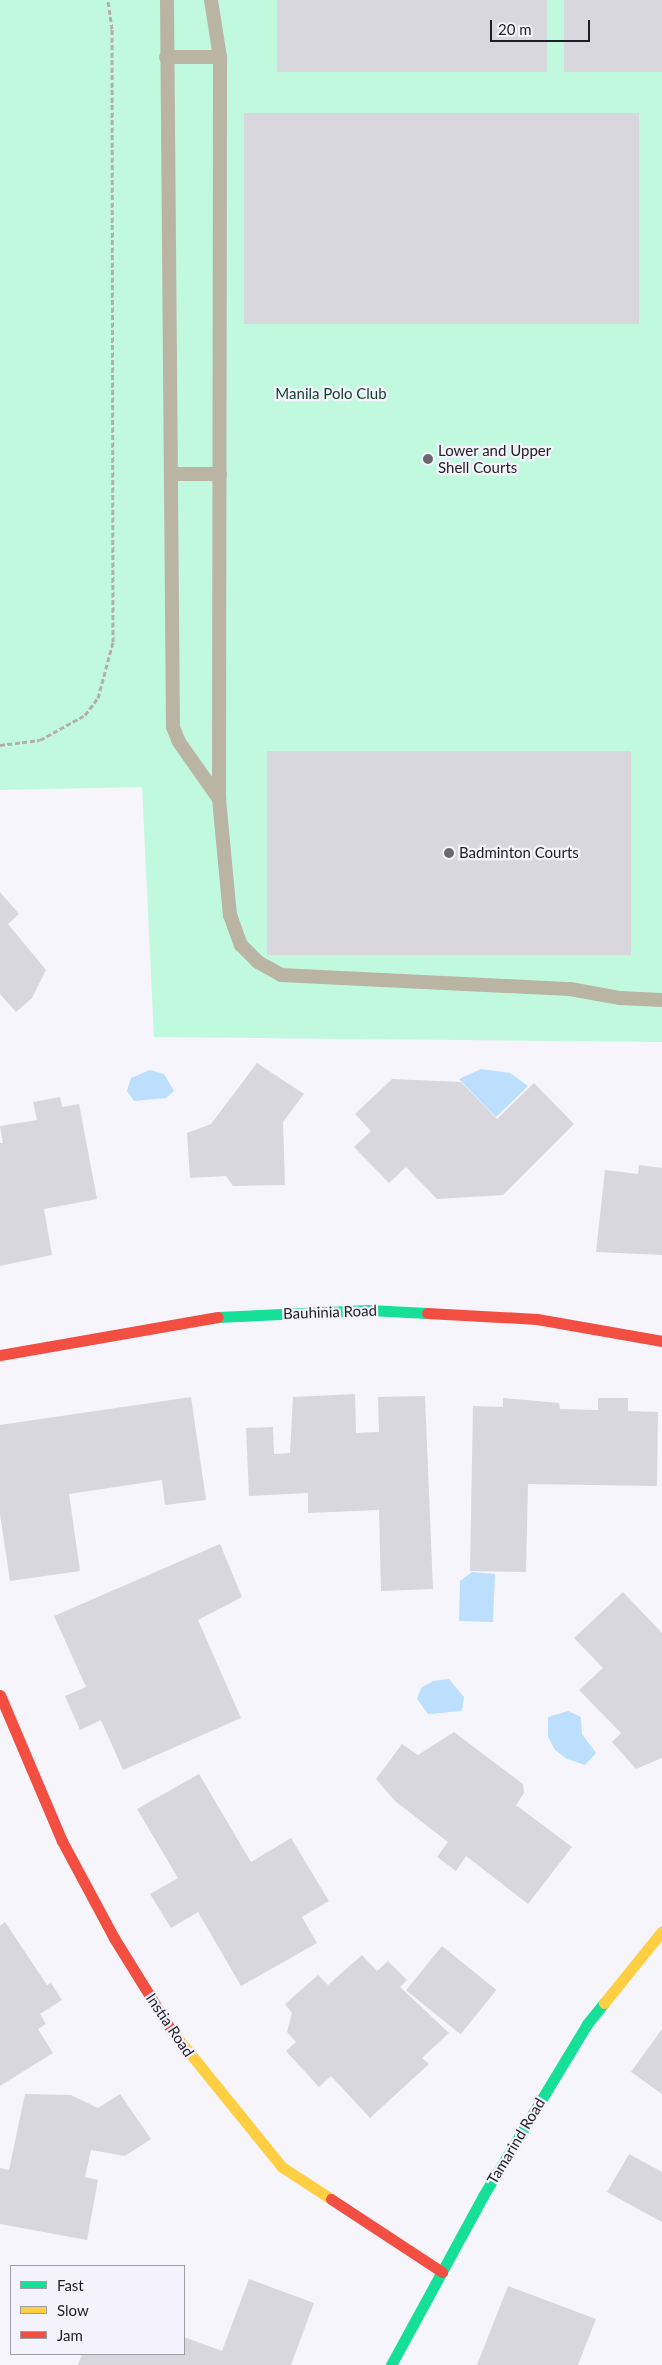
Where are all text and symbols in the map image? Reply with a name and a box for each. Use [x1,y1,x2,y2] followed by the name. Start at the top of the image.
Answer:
[492,10,592,42] scale bar
[498,20,532,38] text: 20 m
[275,385,387,403] park label: Manila Polo Club
[438,441,552,476] place label: Lower and Upper Shell Courts
[422,453,434,465] marker: Lower and Upper Shell Courts
[459,844,579,862] place label: Badminton Courts
[443,847,455,859] marker: Badminton Courts
[283,1301,377,1323] street label: Bauhinia Road
[142,1990,198,2060] street label: Instia Road
[483,2095,549,2187] street label: Tamarind Road
[10,2265,185,2355] legend
[57,2276,84,2294] text: Fast
[57,2301,89,2319] text: Slow
[57,2326,83,2344] text: Jam

